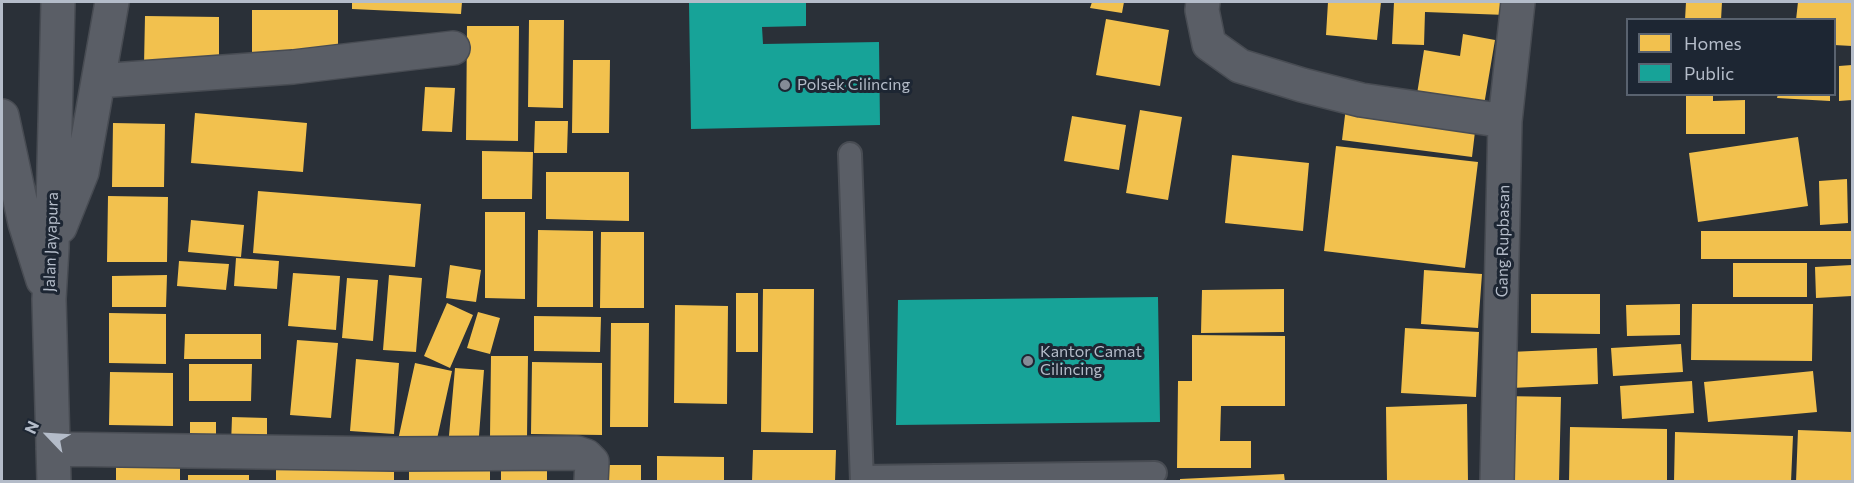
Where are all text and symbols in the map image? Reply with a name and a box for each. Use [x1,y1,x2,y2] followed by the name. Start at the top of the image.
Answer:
[1626,18,1836,96] legend
[1684,32,1742,54] text: Homes
[1684,62,1734,84] text: Public
[797,75,910,95] place label: Polsek Cilincing
[778,78,792,92] marker: Polsek Cilincing
[1492,185,1514,297] street label: Gang Rupbasan
[40,192,62,292] street label: Jalan Jayapura
[1040,342,1142,380] place label: Kantor Camat Cilincing
[1021,354,1035,368] marker: Kantor Camat Cilincing
[18,405,78,465] north arrow
[20,418,42,437] text: N

